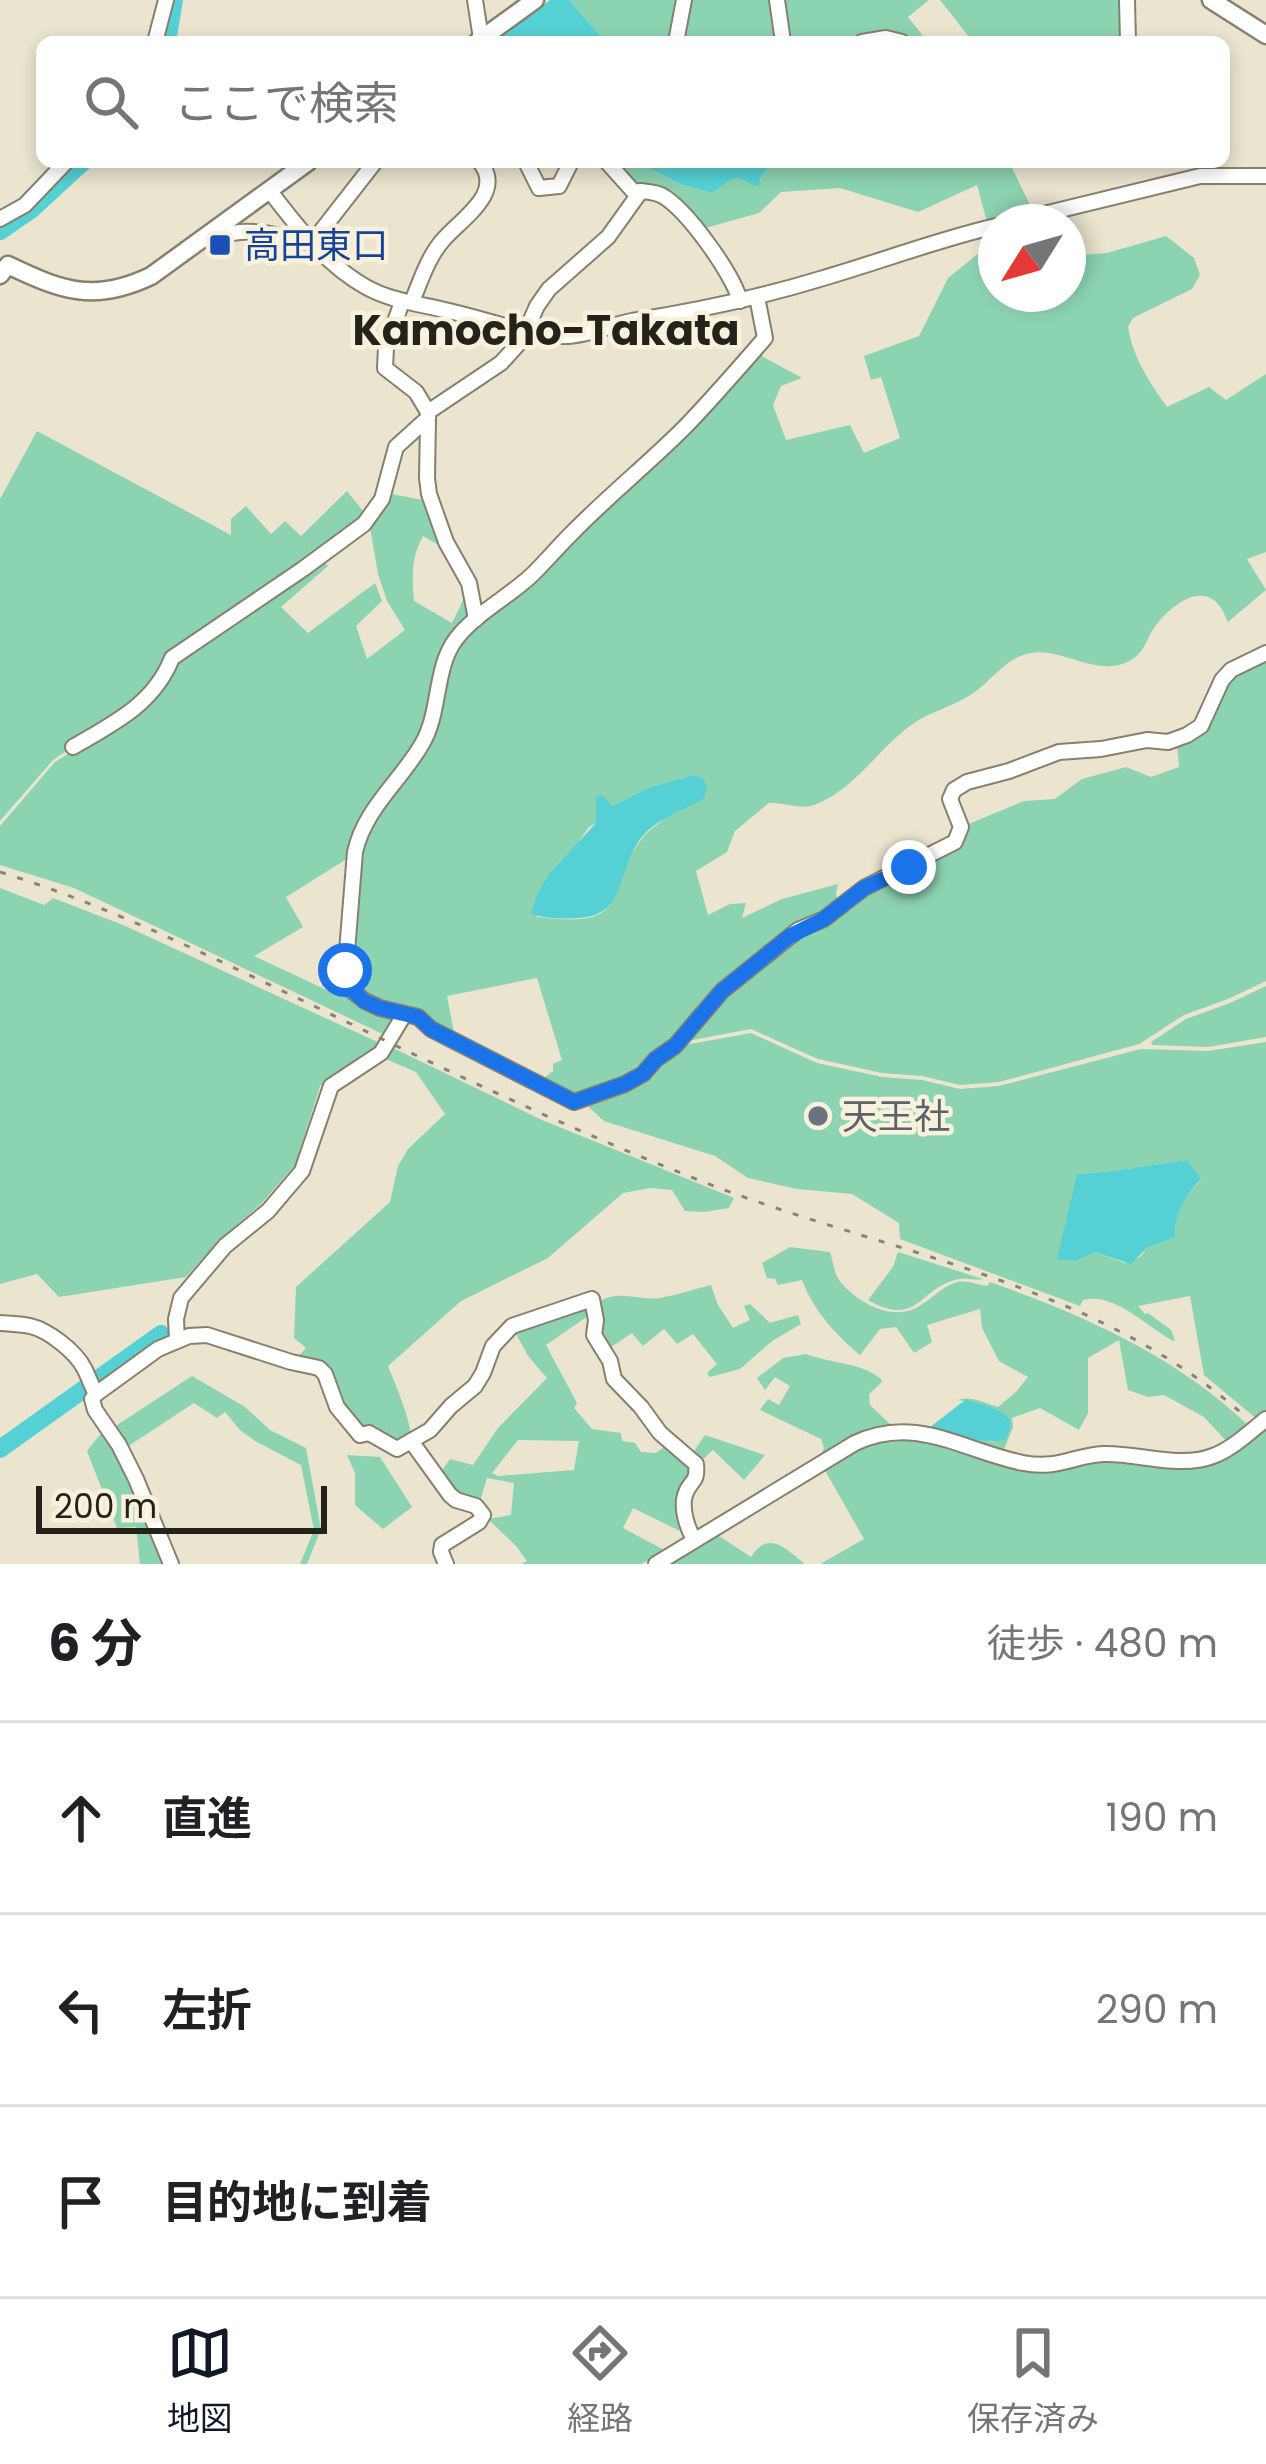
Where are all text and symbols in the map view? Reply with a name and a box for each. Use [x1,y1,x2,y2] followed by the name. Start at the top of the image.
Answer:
[36,36,1230,168] search box
[78,69,144,135] icon: search
[174,72,399,135] text: ここで検索
[978,204,1086,312] north arrow
[244,220,388,271] place label: 高田東口
[207,232,233,258] marker: 高田東口
[352,301,740,360] district label: Kamocho-Takata
[882,840,936,894] route end
[318,943,372,997] route start
[842,1091,950,1142] place label: 天王社
[805,1103,831,1129] marker: 天王社
[36,1480,327,1533] scale bar
[54,1483,157,1530] text: 200 m
[48,1607,142,1679] text: 6 分
[987,1616,1218,1671] text: 徒歩 · 480 m
[48,1785,114,1851] icon: ahead
[162,1787,252,1850] text: 直進
[1106,1790,1218,1845] text: 190 m
[48,1977,114,2043] icon: left
[162,1979,252,2042] text: 左折
[1096,1982,1218,2037] text: 290 m
[48,2169,114,2235] icon: arrive
[162,2171,432,2234] text: 目的地に到着
[167,2320,233,2444] tab: 地図
[567,2320,633,2444] tab: 経路
[967,2320,1099,2444] tab: 保存済み

